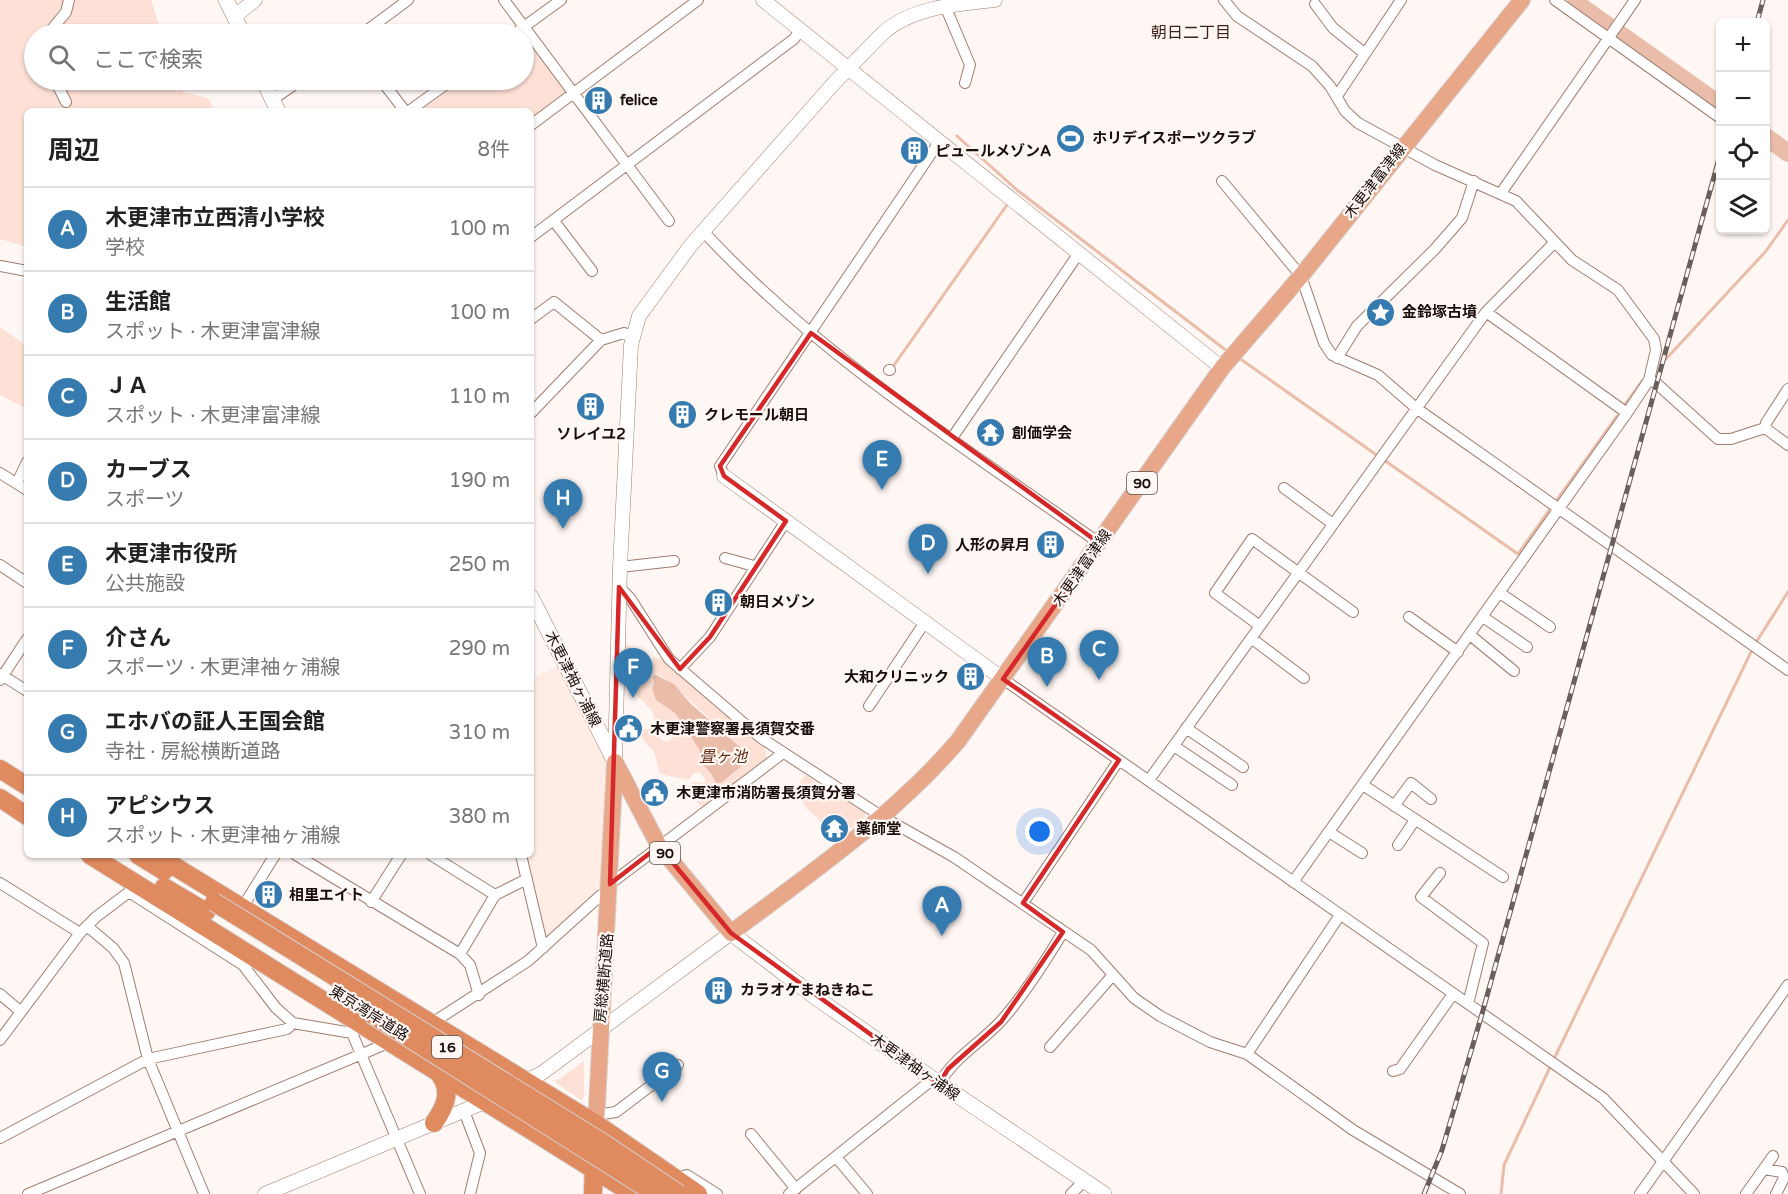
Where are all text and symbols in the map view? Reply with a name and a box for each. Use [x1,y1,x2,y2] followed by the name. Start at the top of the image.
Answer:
[1716,18,1770,234] map controls
[1716,18,1770,72] button: +
[1151,23,1231,43] district label: 朝日二丁目
[24,24,534,90] search box
[45,41,78,74] icon: search
[93,47,203,73] text: ここで検索
[1716,72,1770,126] button: −
[583,84,615,116] building icon: felice
[619,91,658,109] place label: felice
[1055,122,1087,154] sports icon: ホリデイスポーツクラブ
[1716,126,1770,180] button: locate
[1092,129,1256,147] place label: ホリデイスポーツクラブ
[48,135,100,166] text: 周辺
[898,135,930,167] building icon: ピュールメゾンA
[477,138,510,162] text: 8件
[1340,140,1410,222] street label: 木更津富津線
[935,142,1051,160] place label: ピュールメゾンA
[1716,180,1770,234] button: layers
[105,205,325,231] text: 木更津市立西清小学校
[60,217,75,241] text: A
[449,217,510,241] text: 100 m
[105,236,145,260] text: 学校
[105,289,171,315] text: 生活館
[1365,296,1397,328] place icon: 金鈴塚古墳
[61,301,74,325] text: B
[449,301,510,325] text: 100 m
[1402,303,1477,321] place label: 金鈴塚古墳
[105,320,321,344] text: スポット · 木更津富津線
[105,373,149,399] text: ＪＡ
[61,385,74,409] text: C
[449,385,510,409] text: 110 m
[575,391,607,423] building icon: ソレイユ2
[667,399,699,431] building icon: クレモール朝日
[105,404,321,428] text: スポット · 木更津富津線
[704,406,809,424] place label: クレモール朝日
[975,417,1007,449] temple icon: 創価学会
[1012,424,1072,442] place label: 創価学会
[556,425,626,443] place label: ソレイユ2
[862,440,902,490] pin: E
[105,457,192,483] text: カーブス
[60,469,75,493] text: D
[449,469,510,493] text: 190 m
[1127,472,1157,494] road number: 90
[544,480,582,529] pin: H
[105,488,185,512] text: スポーツ
[908,524,948,574] pin: D
[1049,526,1115,610] street label: 木更津富津線
[1035,529,1067,561] building icon: 人形の昇月
[955,536,1030,554] place label: 人形の昇月
[105,541,237,567] text: 木更津市役所
[61,553,74,577] text: E
[449,553,510,577] text: 250 m
[105,572,185,596] text: 公共施設
[703,586,735,618] building icon: 朝日メゾン
[740,593,815,611] place label: 朝日メゾン
[105,625,171,651] text: 介さん
[541,628,605,730] street label: 木更津袖ヶ浦線
[1080,630,1118,680] pin: C
[61,637,74,661] text: F
[449,637,510,661] text: 290 m
[1028,638,1066,687] pin: B
[614,648,652,698] pin: F
[105,656,340,680] text: スポーツ · 木更津袖ヶ浦線
[954,661,986,693] building icon: 大和クリニック
[844,668,949,686] place label: 大和クリニック
[105,709,325,735] text: エホバの証人王国会館
[613,713,645,745] public building icon: 木更津警察署長須賀交番
[650,720,815,738] place label: 木更津警察署長須賀交番
[60,721,75,745] text: G
[449,721,510,745] text: 310 m
[105,740,281,764] text: 寺社 · 房総横断道路
[699,747,749,767] water label: 畳ヶ池
[639,777,671,809] public building icon: 木更津市消防署長須賀分署
[676,784,856,802] place label: 木更津市消防署長須賀分署
[105,793,215,819] text: アピシウス
[60,805,75,829] text: H
[449,805,510,829] text: 380 m
[819,813,851,845] temple icon: 薬師堂
[1025,817,1054,846] your location
[856,820,901,838] place label: 薬師堂
[105,824,341,848] text: スポット · 木更津袖ヶ浦線
[650,842,680,864] road number: 90
[252,879,284,911] building icon: 相里エイト
[289,886,364,904] place label: 相里エイト
[922,886,962,936] pin: A
[591,932,617,1024] street label: 房総横断道路
[703,974,735,1006] building icon: カラオケまねきねこ
[740,981,875,999] place label: カラオケまねきねこ
[326,982,412,1044] street label: 東京湾岸道路
[867,1030,963,1104] street label: 木更津袖ヶ浦線
[432,1036,462,1058] road number: 16
[642,1052,682,1102] pin: G

